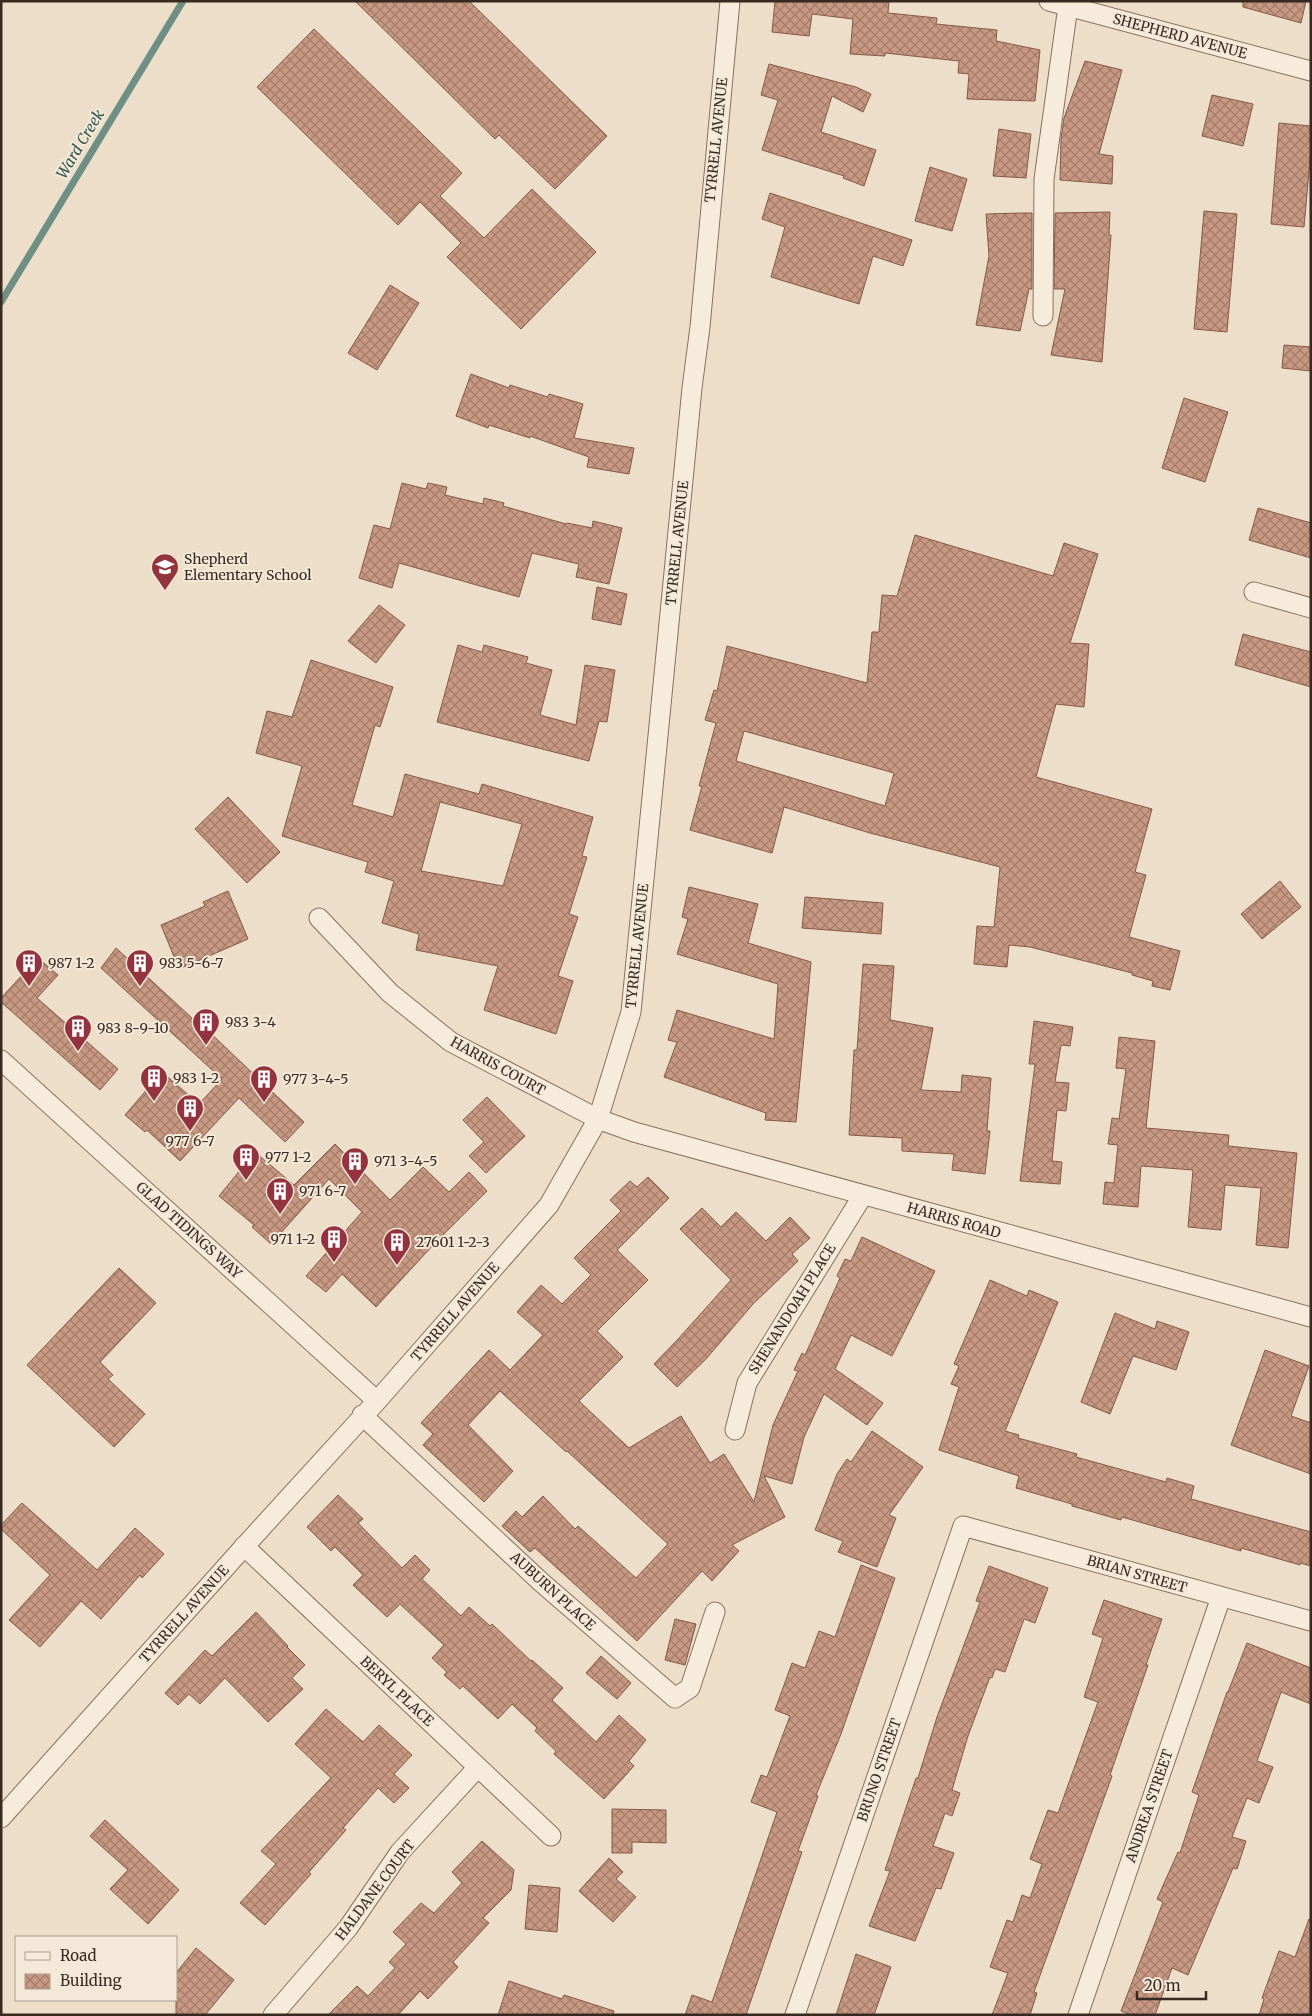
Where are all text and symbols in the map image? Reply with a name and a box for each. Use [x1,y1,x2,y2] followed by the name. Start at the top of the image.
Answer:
[1111,9,1249,63] street label: SHEPHERD AVENUE
[700,77,732,203] street label: TYRRELL AVENUE
[52,105,108,182] water label: Ward Creek
[661,480,693,606] street label: TYRRELL AVENUE
[184,550,312,584] place label: Shepherd Elementary School
[150,552,180,591] school or university icon: Shepherd Elementary School
[621,883,653,1009] street label: TYRRELL AVENUE
[14,948,44,987] building icon: 987 1-2
[125,948,155,987] building icon: 983 5-6-7
[48,954,95,972] place label: 987 1-2
[159,954,223,972] place label: 983 5-6-7
[191,1007,221,1046] building icon: 983 3-4
[63,1013,93,1052] building icon: 983 8-9-10
[225,1013,276,1031] place label: 983 3-4
[97,1019,168,1037] place label: 983 8-9-10
[447,1032,549,1100] street label: HARRIS COURT
[139,1063,169,1102] building icon: 983 1-2
[249,1064,279,1103] building icon: 977 3-4-5
[173,1069,219,1087] place label: 983 1-2
[283,1070,348,1088] place label: 977 3-4-5
[175,1093,205,1132] building icon: 977 6-7
[165,1132,215,1150] place label: 977 6-7
[231,1142,261,1181] building icon: 977 1-2
[340,1146,370,1185] building icon: 971 3-4-5
[265,1148,311,1166] place label: 977 1-2
[374,1152,438,1170] place label: 971 3-4-5
[265,1176,295,1215] building icon: 971 6-7
[132,1178,246,1283] street label: GLAD TIDINGS WAY
[299,1182,346,1200] place label: 971 6-7
[905,1198,1003,1242] street label: HARRIS ROAD
[319,1224,349,1263] building icon: 971 1-2
[382,1227,412,1266] building icon: 27601 1-2-3
[271,1230,315,1248] place label: 971 1-2
[416,1233,490,1251] place label: 27601 1-2-3
[744,1240,840,1378] street label: SHENANDOAH PLACE
[407,1259,503,1365] street label: TYRRELL AVENUE
[506,1547,599,1634] street label: AUBURN PLACE
[1085,1551,1189,1597] street label: BRIAN STREET
[135,1561,233,1667] street label: TYRRELL AVENUE
[356,1652,438,1730] street label: BERYL PLACE
[853,1716,905,1824] street label: BRUNO STREET
[1121,1747,1177,1866] street label: ANDREA STREET
[331,1836,419,1944] street label: HALDANE COURT
[15,1936,178,2001] legend
[60,1946,96,1965] text: Road
[1137,1968,1206,2000] scale bar
[60,1971,122,1990] text: Building
[1144,1976,1181,1995] text: 20 m

